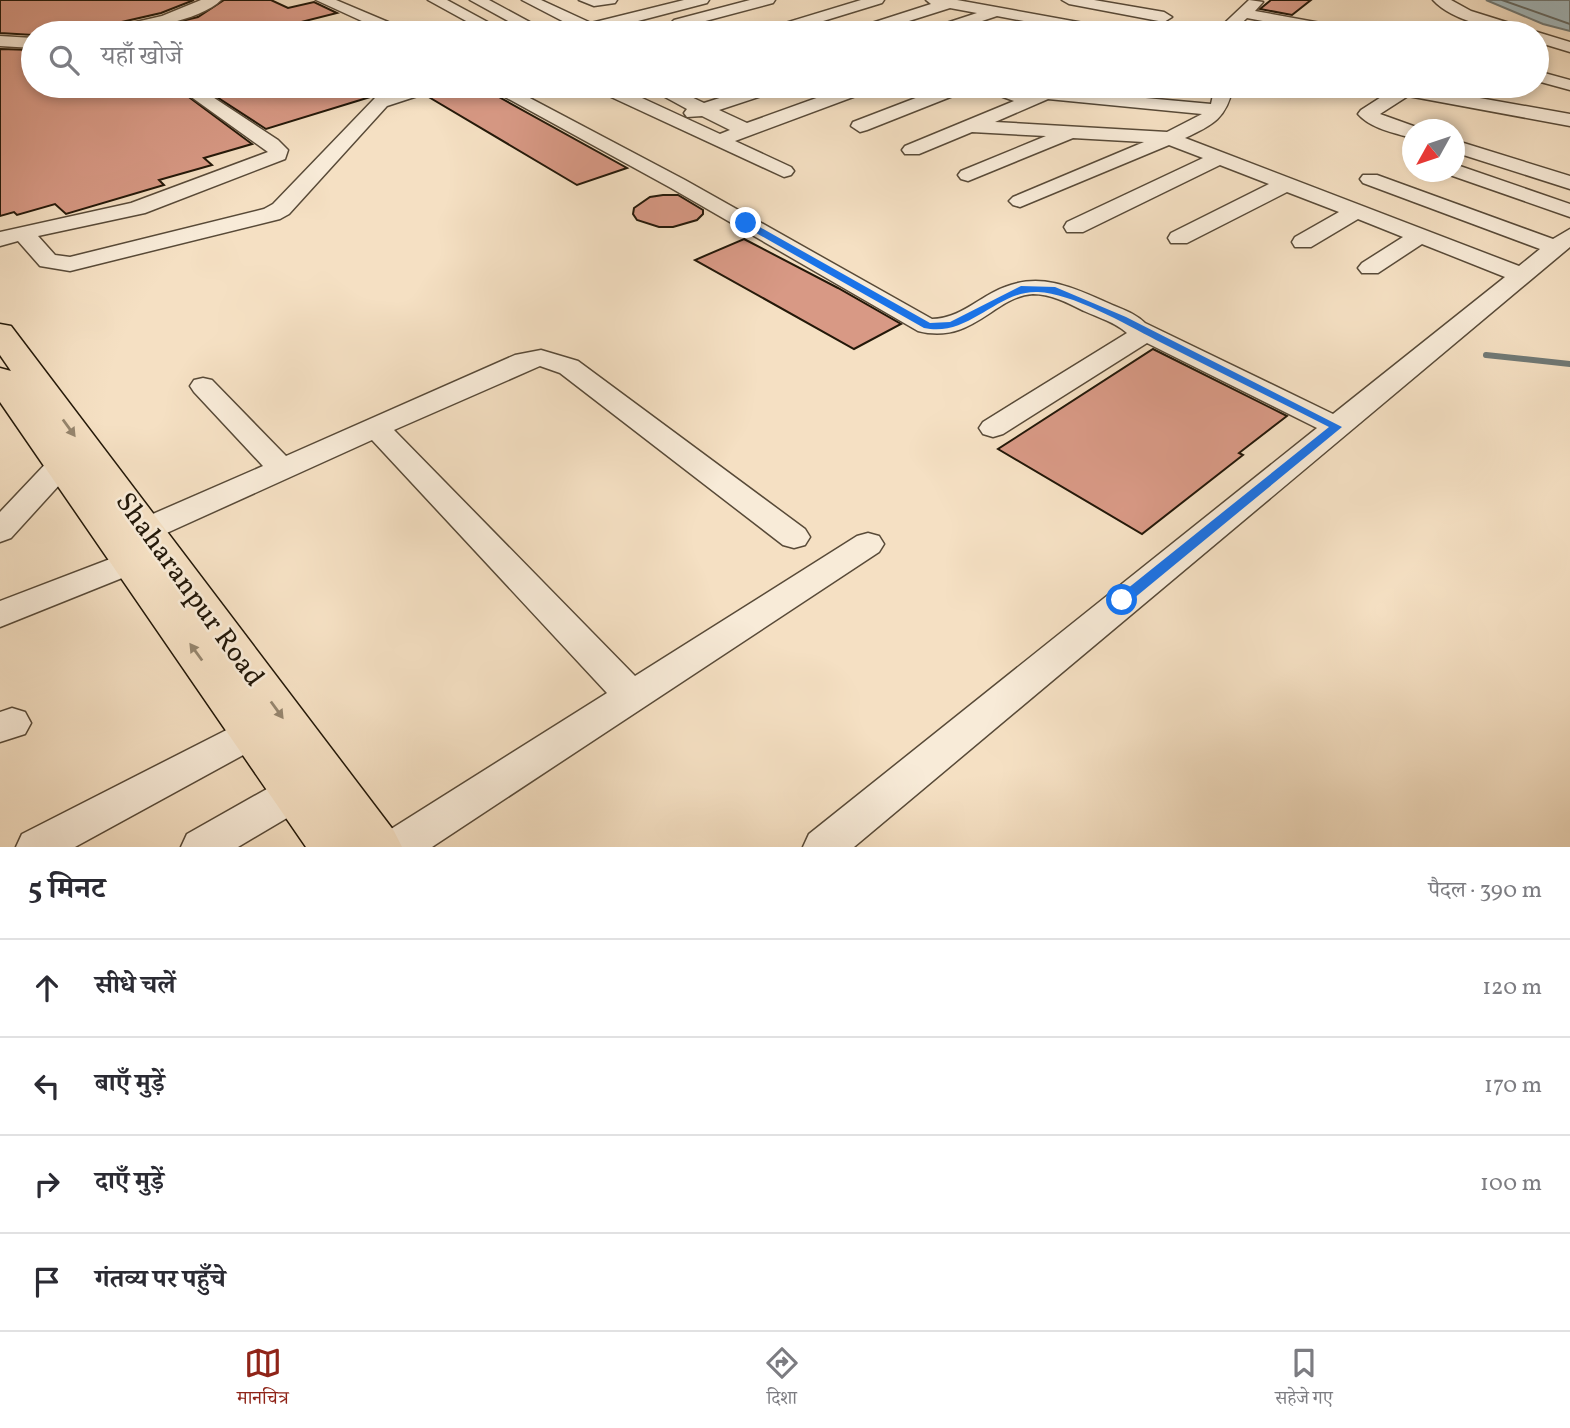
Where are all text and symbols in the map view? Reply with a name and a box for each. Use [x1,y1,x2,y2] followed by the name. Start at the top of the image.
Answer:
[21,21,1549,98] search box
[101,39,182,75] text: यहाँ खोजें
[45,41,83,79] icon: search
[1402,119,1465,182] north arrow
[730,207,761,238] route end
[62,419,76,437] one-way arrow
[105,485,273,695] street label: Shaharanpur Road
[1106,584,1137,615] route start
[189,642,203,661] one-way arrow
[269,701,283,719] one-way arrow
[28,869,105,911] text: 5 मिनट
[1428,875,1542,907] text: पैदल · 390 m
[95,968,176,1004] text: सीधे चलें
[28,969,66,1007] icon: ahead
[1482,972,1542,1004] text: 120 m
[95,1066,165,1102] text: बाएँ मुड़ें
[28,1067,66,1105] icon: left
[1484,1070,1542,1102] text: 170 m
[95,1164,164,1200] text: दाएँ मुड़ें
[28,1165,66,1203] icon: right
[1480,1168,1542,1200] text: 100 m
[95,1262,226,1298] text: गंतव्य पर पहुँचे
[28,1263,66,1301] icon: arrive
[237,1344,289,1416] tab: मानचित्र
[763,1344,801,1416] tab: दिशा
[1275,1344,1333,1416] tab: सहेजे गए

